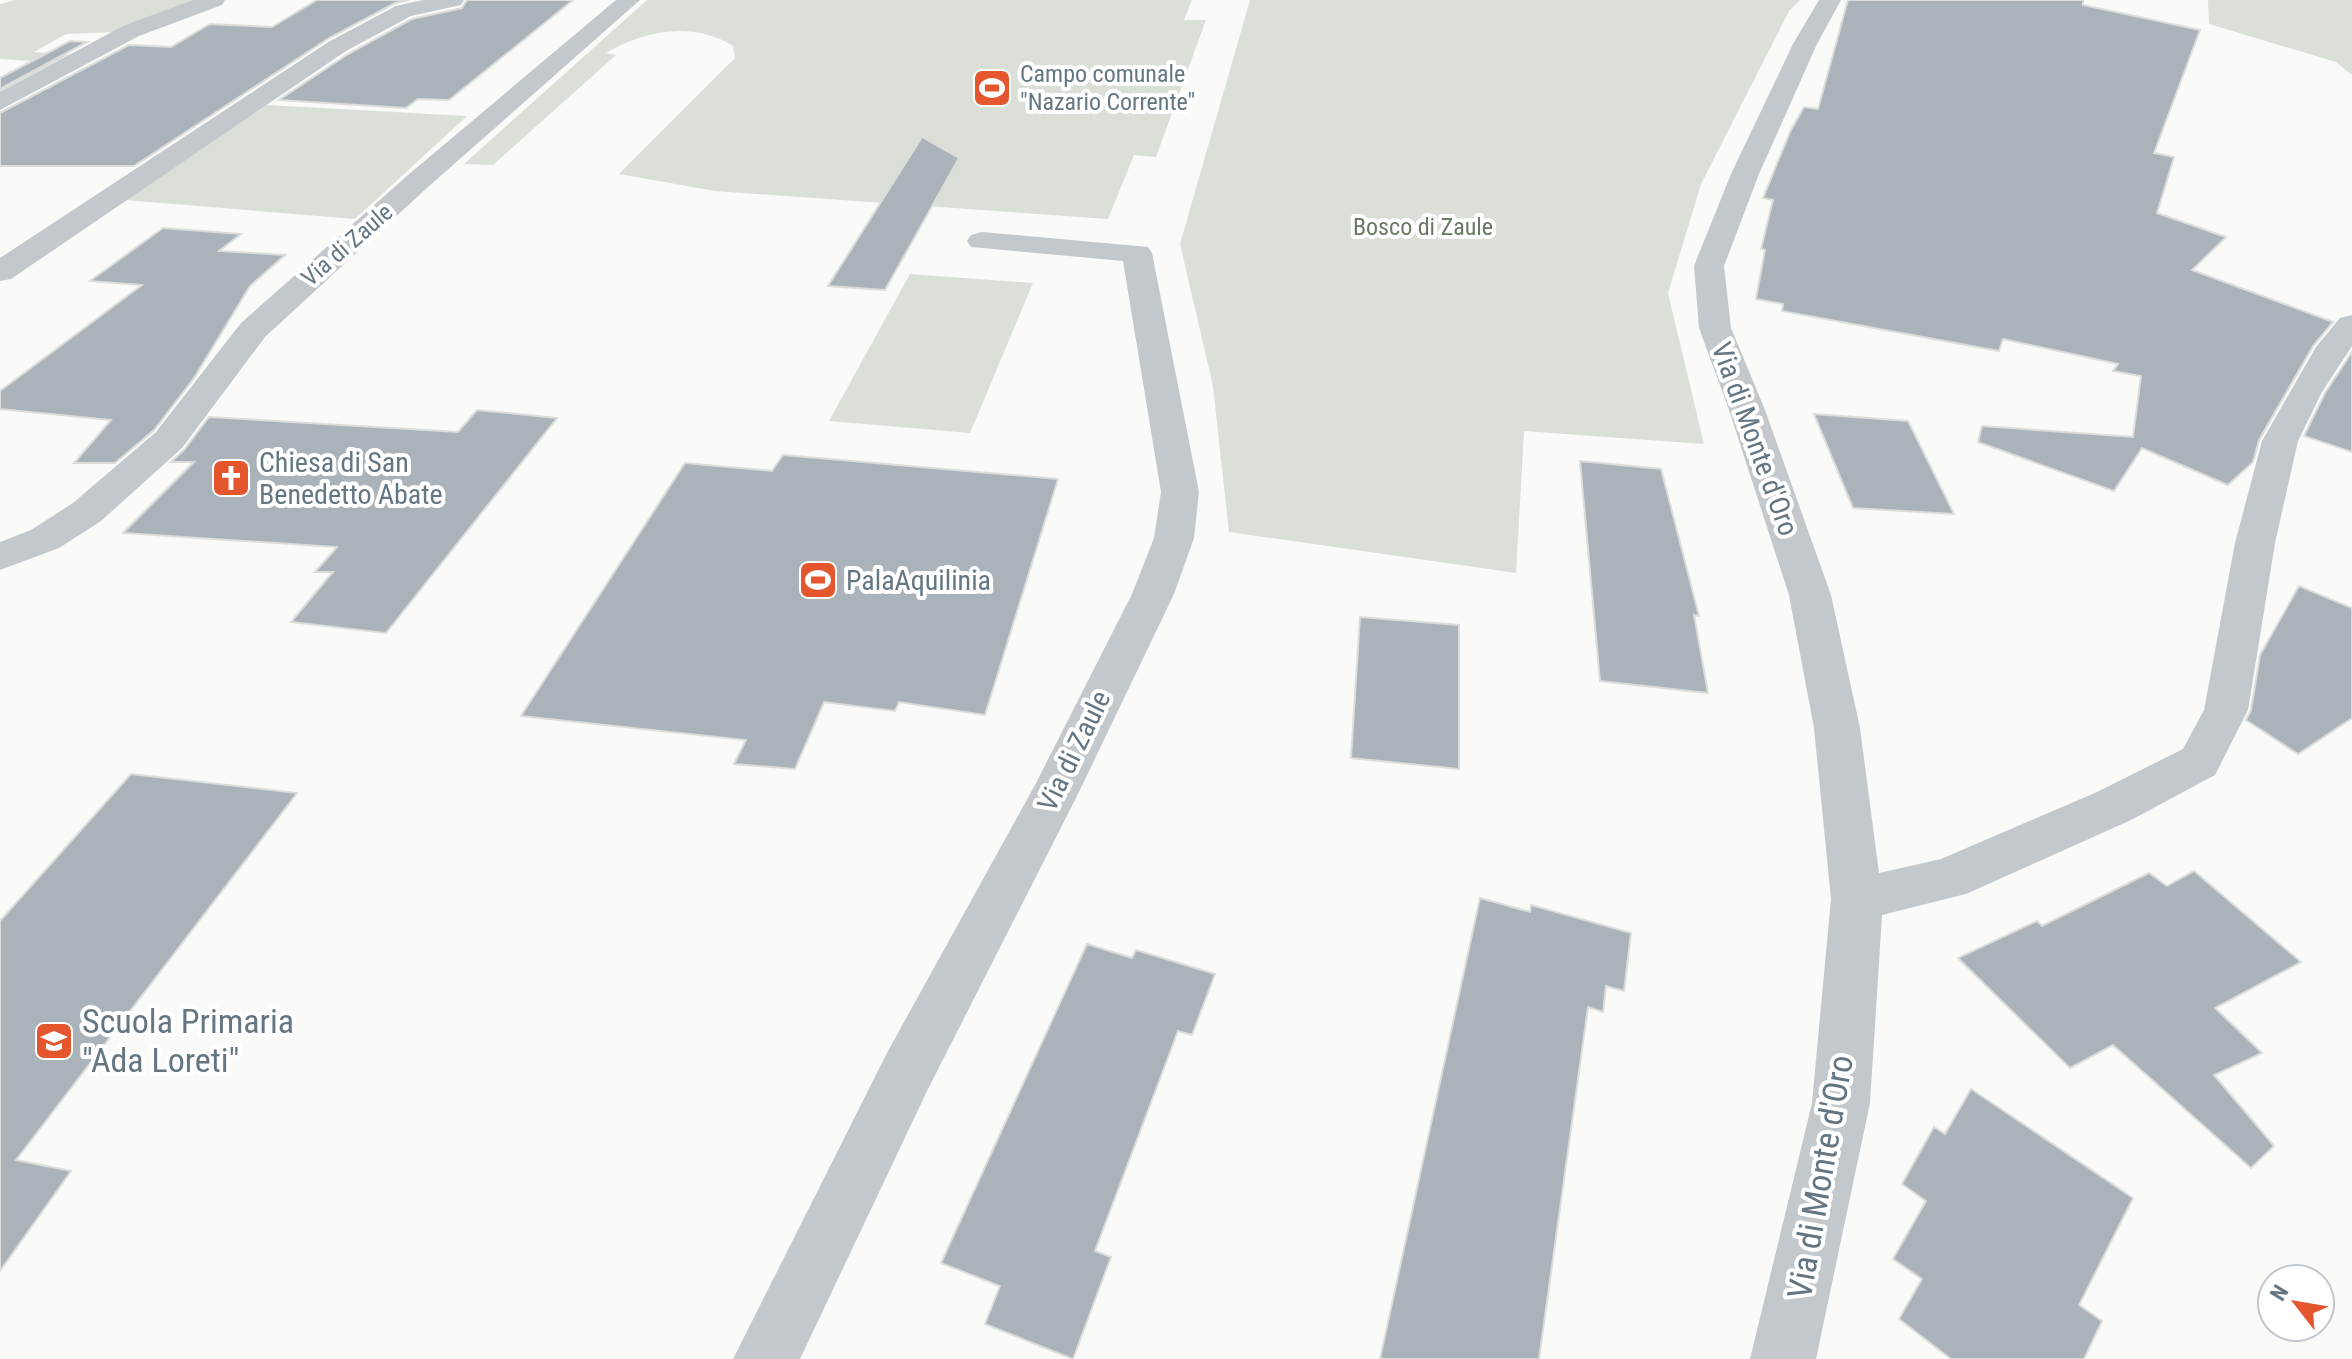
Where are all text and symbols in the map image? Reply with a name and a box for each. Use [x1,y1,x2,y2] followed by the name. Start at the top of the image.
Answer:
[1020,60,1195,116] place label: Campo comunale "Nazario Corrente"
[971,67,1013,109] sports icon: Campo comunale "Nazario Corrente"
[296,198,398,292] street label: Via di Zaule
[1353,213,1493,241] park label: Bosco di Zaule
[1705,338,1805,540] street label: Via di Monte d'Oro
[259,446,443,511] place label: Chiesa di San Benedetto Abate
[210,457,252,499] church icon: Chiesa di San Benedetto Abate
[797,559,839,601] sports icon: PalaAquilinia
[846,564,991,597] place label: PalaAquilinia
[1031,685,1117,817] street label: Via di Zaule
[82,1001,294,1080] place label: Scuola Primaria "Ada Loreti"
[33,1020,75,1062] school or university icon: Scuola Primaria "Ada Loreti"
[1779,1052,1861,1302] street label: Via di Monte d'Oro
[2256,1263,2336,1343] north arrow
[2265,1281,2293,1305] text: N

